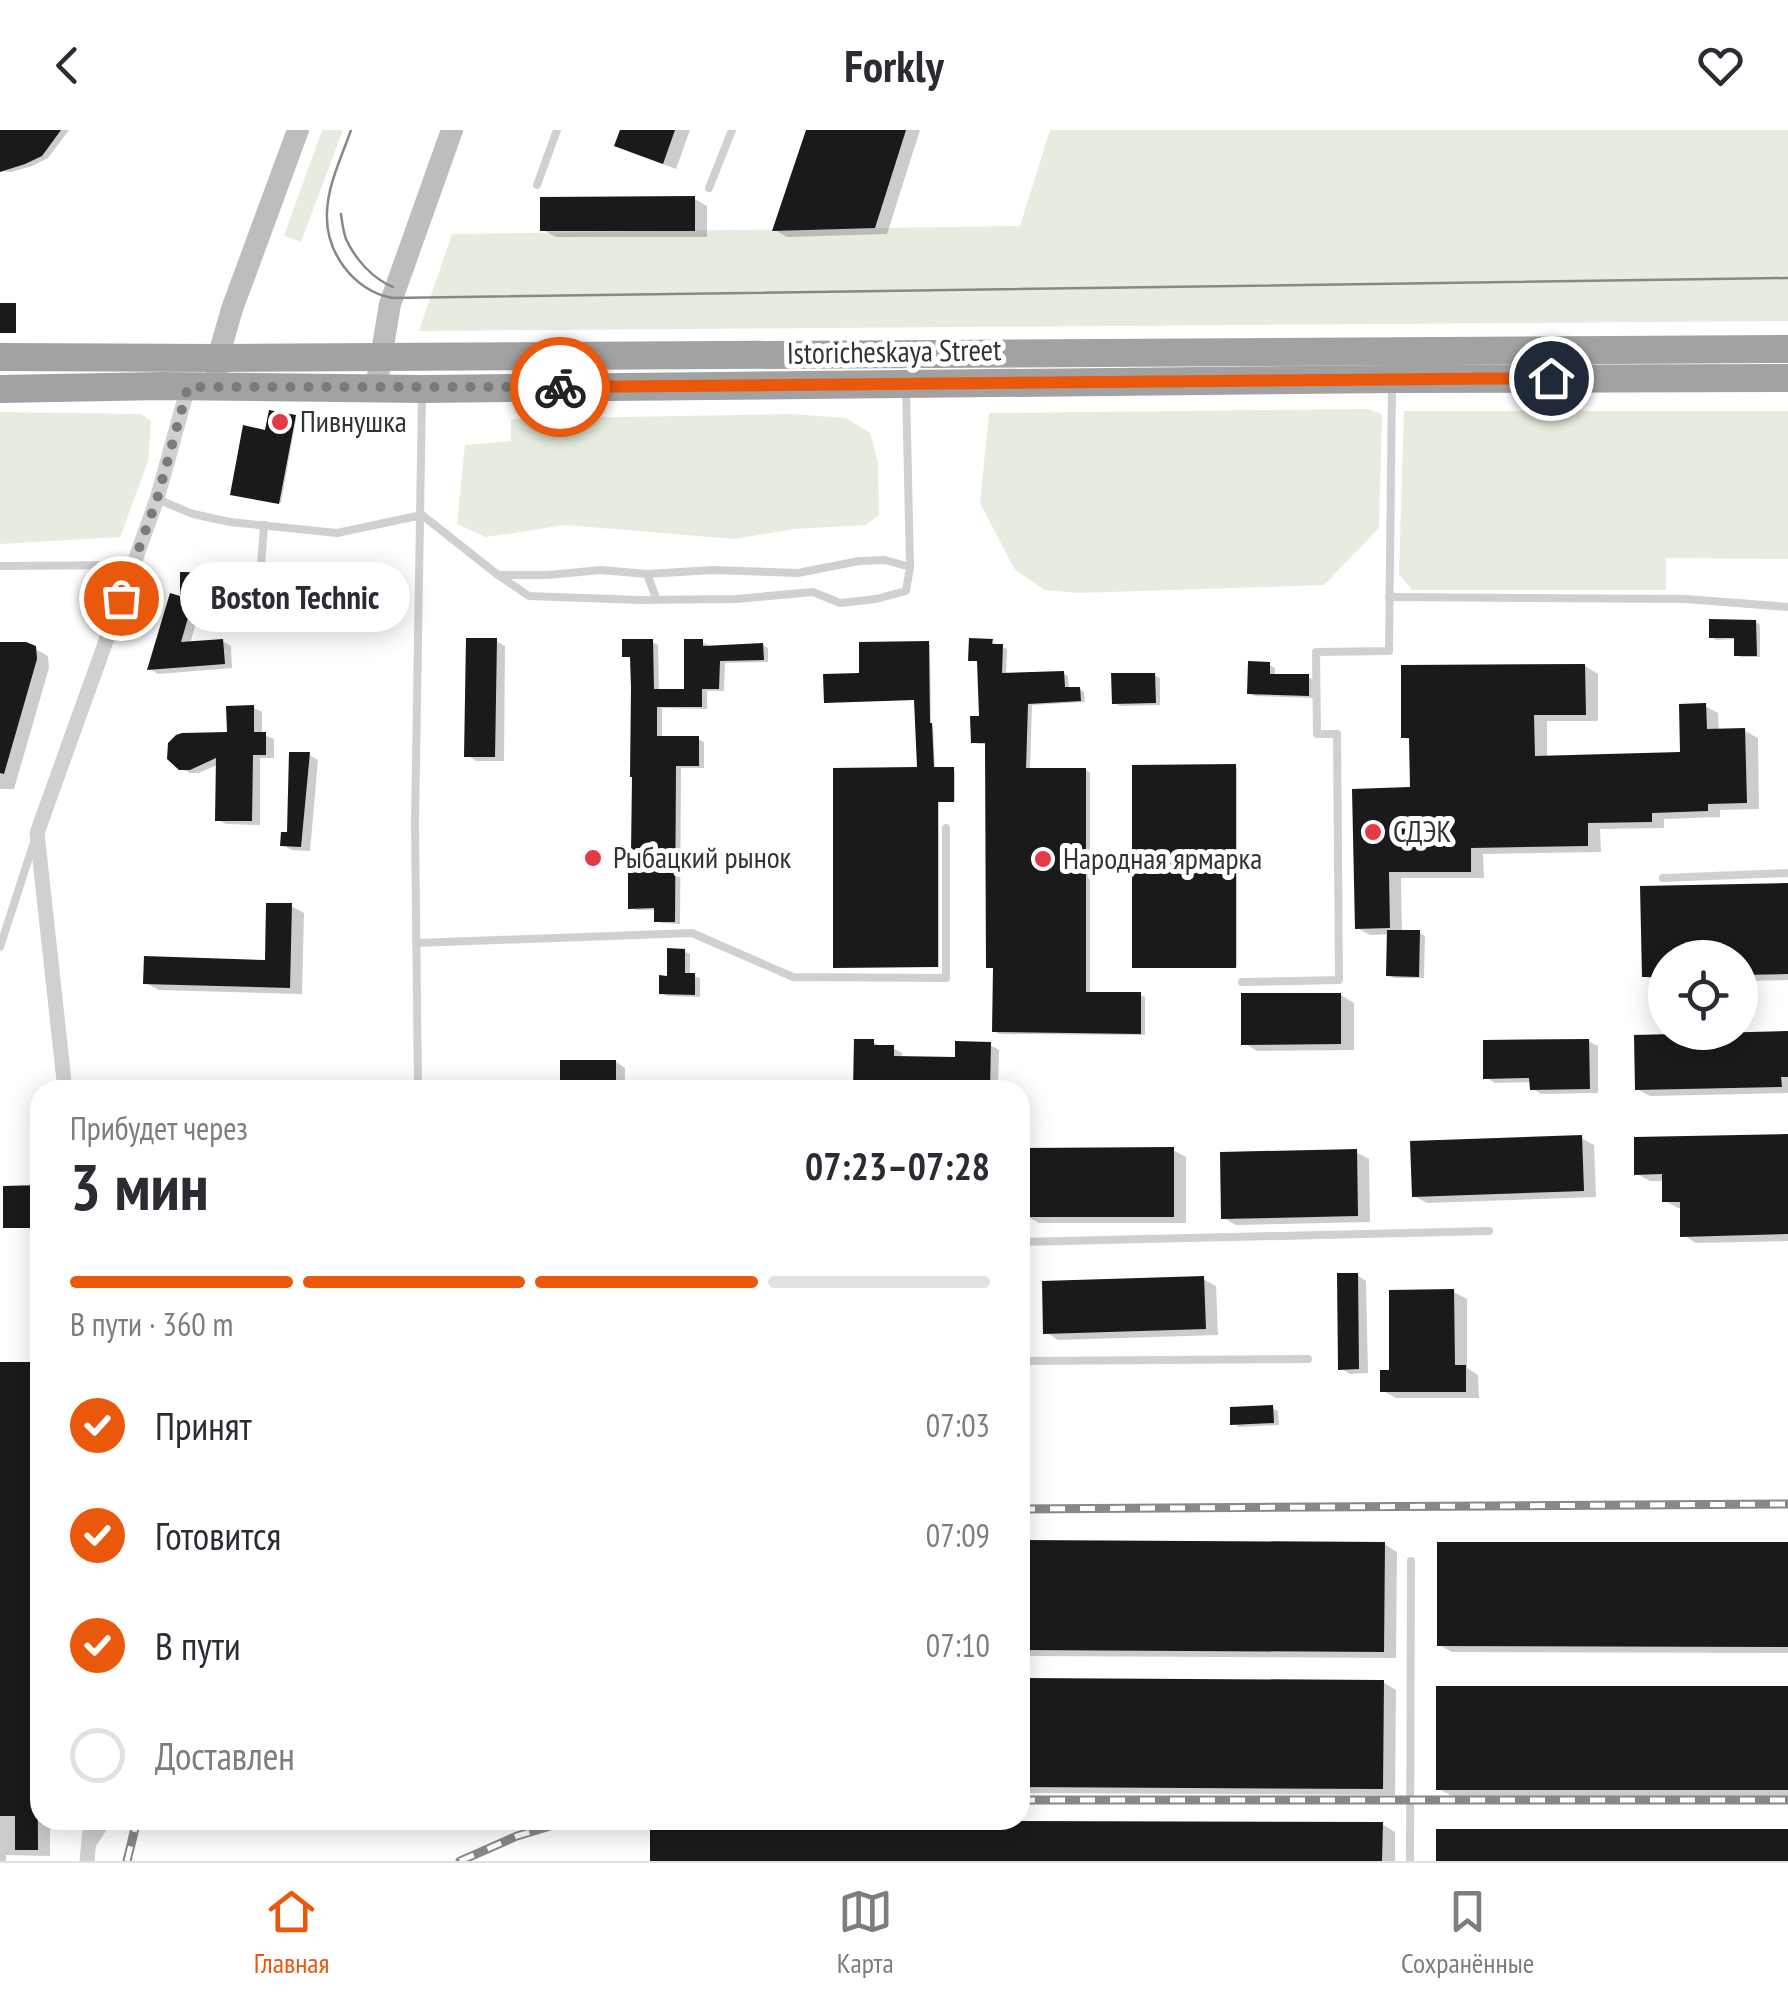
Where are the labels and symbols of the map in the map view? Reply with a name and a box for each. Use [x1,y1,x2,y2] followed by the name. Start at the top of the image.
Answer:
[786,329,1002,372] street label: Istoricheskaya Street
[1509,336,1594,421] pin
[510,337,610,437] courier
[300,401,407,440] place label: Пивнушка
[269,411,291,433] marker: Пивнушка
[79,556,164,641] pin
[181,563,411,633] callout: Boston Technic
[1393,811,1451,850] place label: СДЭК
[1362,821,1384,843] marker: СДЭК
[613,837,792,876] place label: Рыбацкий рынок
[1063,838,1262,877] place label: Народная ярмарка
[582,847,604,869] marker: Рыбацкий рынок
[1032,848,1054,870] marker: Народная ярмарка

